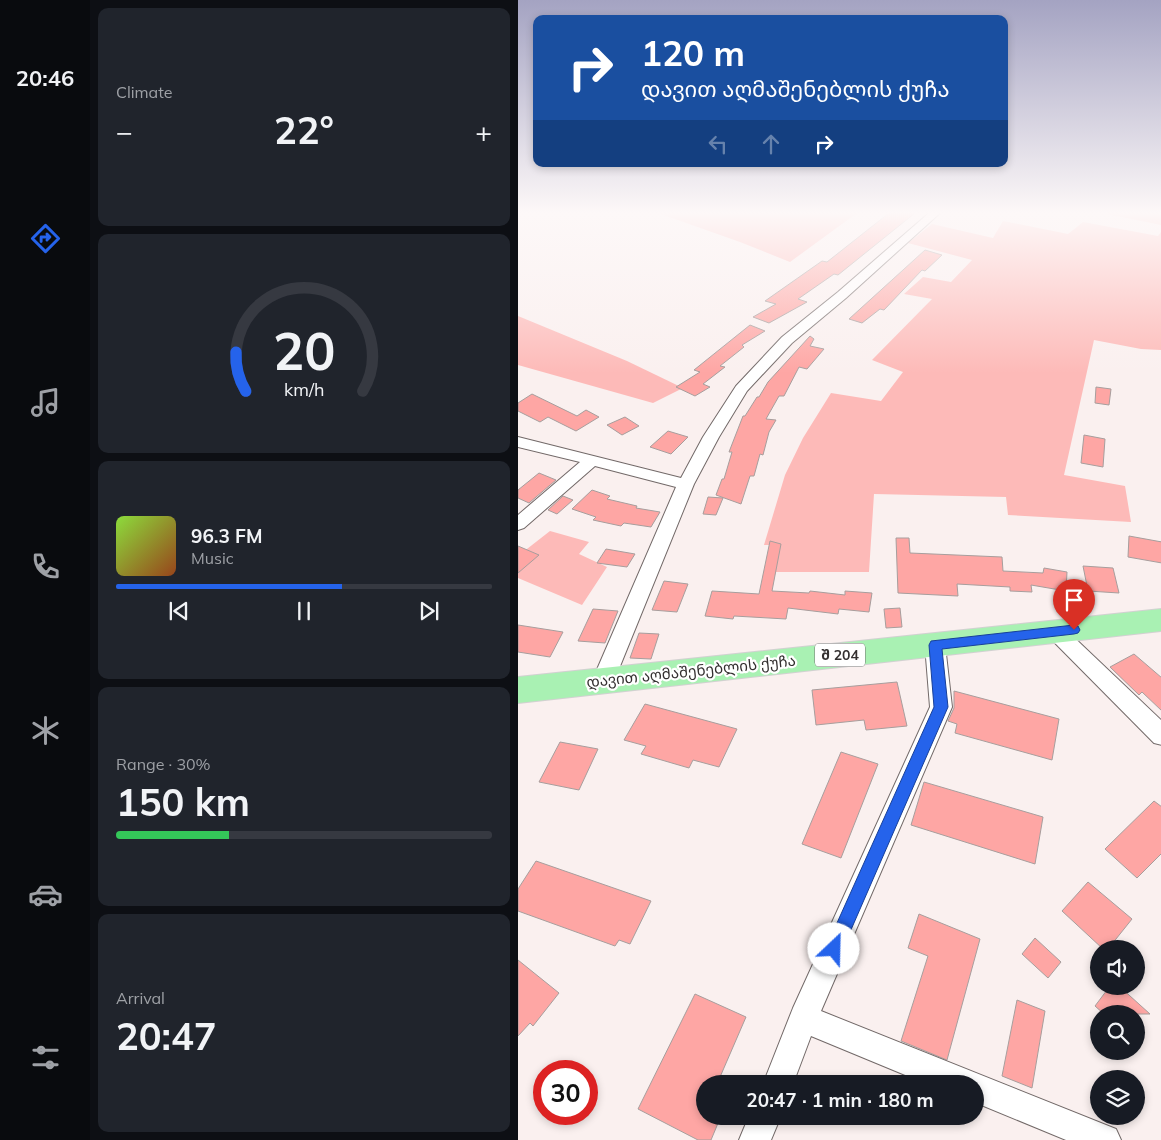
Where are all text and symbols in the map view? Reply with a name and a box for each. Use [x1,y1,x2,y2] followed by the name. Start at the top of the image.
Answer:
[641,31,745,75] text: 120 m
[558,35,623,100] icon: right
[16,64,74,92] text: 20:46
[641,75,949,103] text: დავით აღმაშენებლის ქუჩა
[116,82,172,102] text: Climate
[274,106,334,154] text: 22°
[116,114,133,149] text: −
[475,114,492,149] text: +
[704,130,732,158] icon: left
[757,130,785,158] icon: ahead
[810,130,838,158] icon: right
[28,221,63,256] icon: directions
[273,318,335,383] text: 20
[284,378,324,400] text: km/h
[28,385,63,420] icon: music
[191,524,263,548] text: 96.3 FM
[191,548,234,568] text: Music
[28,549,63,584] icon: phone
[1053,579,1095,630] pin
[1060,586,1088,614] icon: arrive
[165,597,193,625] icon: previous
[290,597,318,625] icon: pause
[415,597,443,625] icon: next
[815,644,865,666] road number: შ 204
[585,651,797,691] street label: დავით აღმაშენებლის ქუჩა
[28,713,63,748] icon: climate
[116,754,211,774] text: Range · 30%
[116,778,250,826] text: 150 km
[28,877,63,912] icon: car
[807,922,859,974] position arrow
[1090,940,1145,1125] map controls
[1090,940,1145,995] button: sound
[116,988,165,1008] text: Arrival
[1090,1005,1145,1060] button: search
[116,1012,217,1060] text: 20:47
[28,1040,63,1075] icon: filters
[533,1060,598,1125] speed limit sign: 30
[1090,1070,1145,1125] button: layers
[746,1088,934,1112] text: 20:47 · 1 min · 180 m

